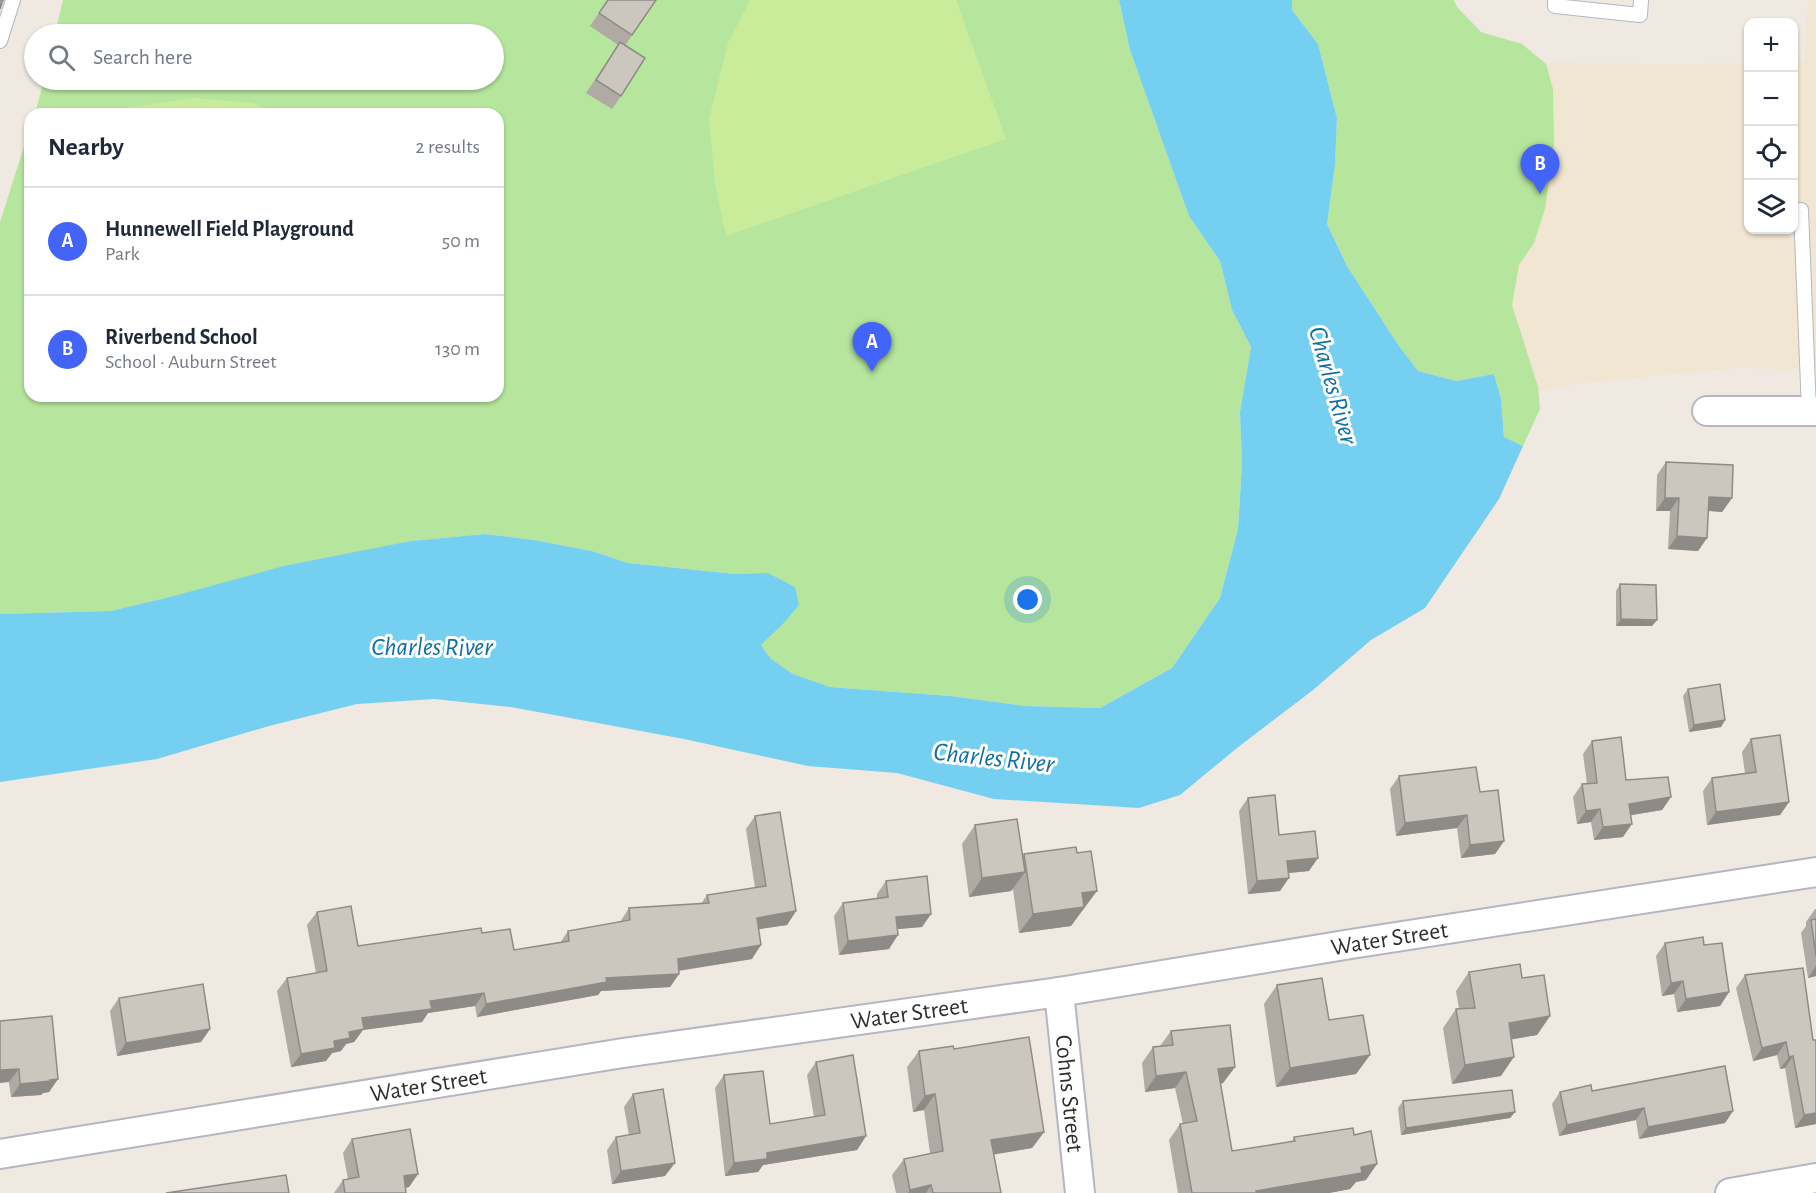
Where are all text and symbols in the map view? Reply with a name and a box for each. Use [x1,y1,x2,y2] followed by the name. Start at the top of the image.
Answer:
[1744,18,1798,234] map controls
[1744,18,1798,72] button: +
[24,24,504,90] search box
[45,41,78,74] icon: search
[93,46,192,68] text: Search here
[1744,72,1798,126] button: −
[1744,126,1798,180] button: locate
[48,134,124,160] text: Nearby
[416,137,480,157] text: 2 results
[1520,144,1560,194] pin: B
[1744,180,1798,234] button: layers
[105,218,354,240] text: Hunnewell Field Playground
[62,231,74,251] text: A
[442,231,480,251] text: 50 m
[105,244,140,264] text: Park
[852,322,892,372] pin: A
[1304,323,1363,449] water label: Charles River
[105,326,258,348] text: Riverbend School
[62,339,73,359] text: B
[435,339,480,359] text: 130 m
[105,352,277,372] text: School · Auburn Street
[1013,585,1042,614] your location
[371,634,494,660] water label: Charles River
[932,739,1057,777] water label: Charles River
[1329,918,1450,960] street label: Water Street
[849,994,970,1034] street label: Water Street
[1051,1034,1087,1154] street label: Cohns Street
[368,1064,489,1107] street label: Water Street

